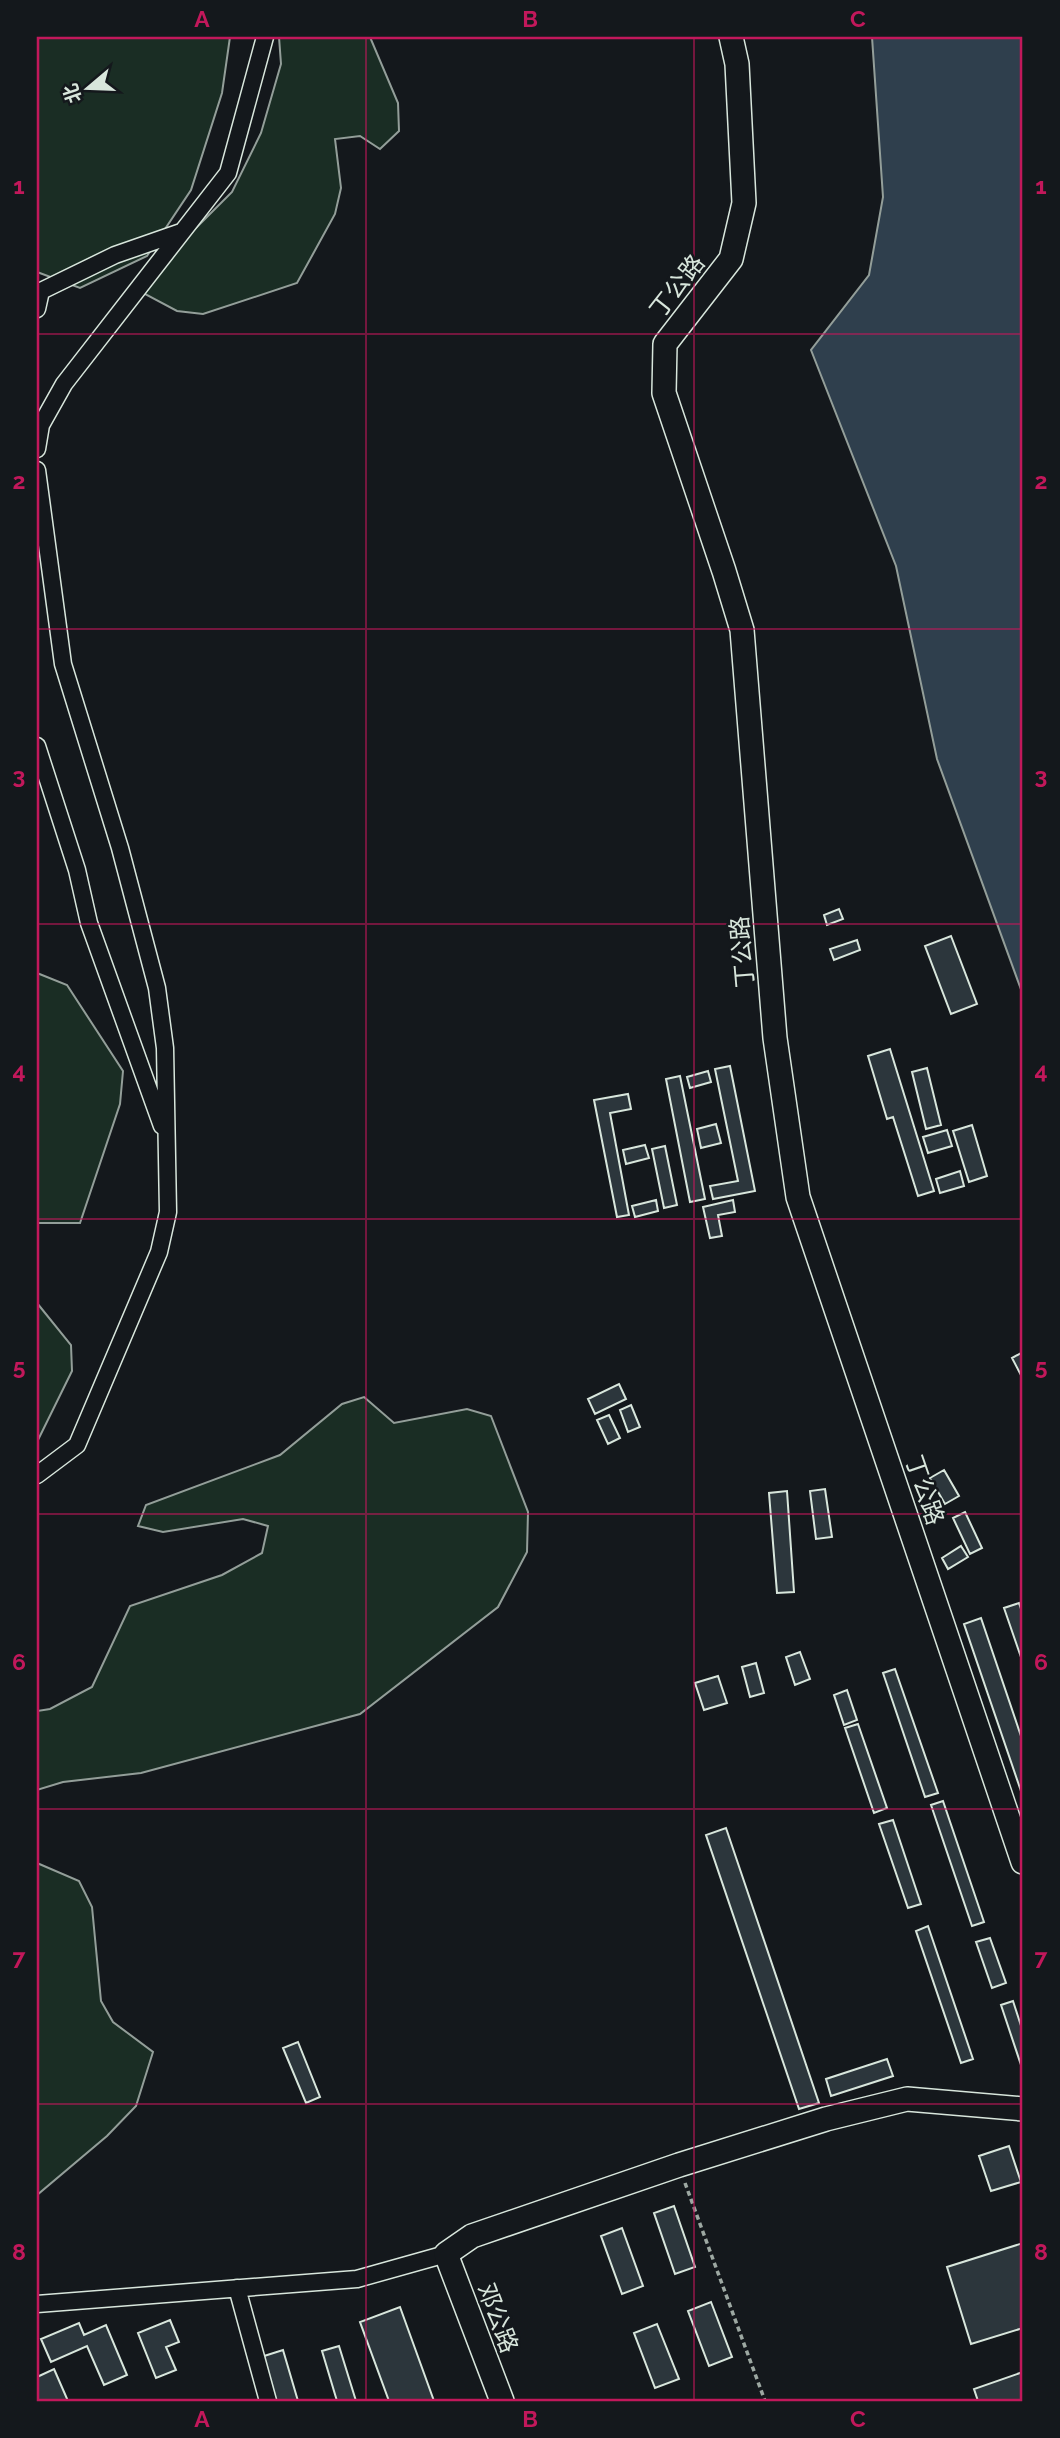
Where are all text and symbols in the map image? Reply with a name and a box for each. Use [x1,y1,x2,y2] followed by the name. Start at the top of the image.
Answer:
[194,5,210,32] text: A
[522,5,538,32] text: B
[850,5,866,32] text: C
[52,52,122,122] north arrow
[58,81,85,106] text: 北
[13,172,25,199] text: 1
[1035,172,1047,199] text: 1
[643,249,711,323] street label: 丁公路
[13,467,25,494] text: 2
[1035,467,1047,494] text: 2
[13,762,25,789] text: 3
[1035,762,1047,789] text: 3
[724,915,760,989] street label: 丁公路
[12,1057,26,1084] text: 4
[1034,1057,1048,1084] text: 4
[13,1353,26,1380] text: 5
[1035,1353,1048,1380] text: 5
[900,1451,950,1529] street label: 丁公路
[12,1648,26,1675] text: 6
[1034,1648,1048,1675] text: 6
[13,1943,26,1970] text: 7
[1035,1943,1048,1970] text: 7
[12,2238,26,2265] text: 8
[1034,2238,1048,2265] text: 8
[472,2279,524,2357] street label: 邓公路
[194,2405,210,2432] text: A
[522,2405,538,2432] text: B
[850,2405,866,2432] text: C

